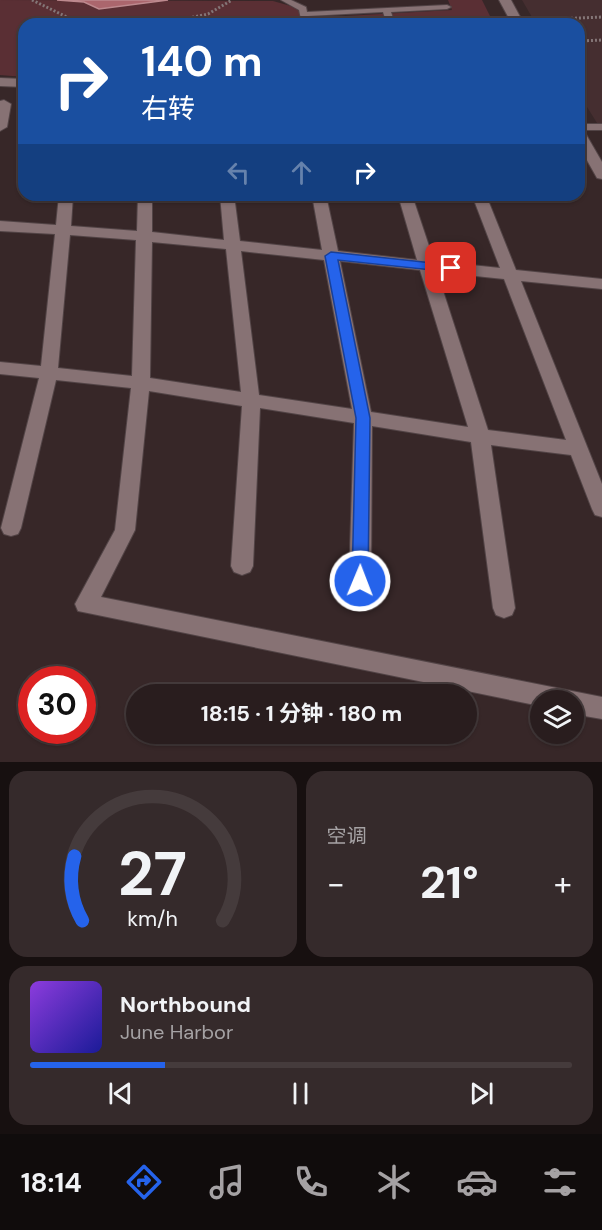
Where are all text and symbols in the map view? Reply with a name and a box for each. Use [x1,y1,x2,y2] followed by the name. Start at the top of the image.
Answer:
[141,34,263,89] text: 140 m
[42,42,120,120] icon: right
[141,91,195,126] text: 右转
[222,156,255,189] icon: left
[285,156,318,189] icon: ahead
[348,156,381,189] icon: right
[425,242,476,293] pin
[434,251,467,284] icon: arrive
[328,549,392,613] position arrow
[18,666,96,744] speed limit sign: 30
[530,690,584,744] map controls
[530,690,584,744] button: layers
[201,699,402,728] text: 18:15 · 1 分钟 · 180 m
[327,823,367,849] text: 空调
[118,833,187,914] text: 27
[420,853,479,912] text: 21°
[327,862,345,905] text: −
[554,862,572,905] text: +
[127,905,178,933] text: km/h
[120,990,251,1019] text: Northbound
[120,1019,233,1045] text: June Harbor
[104,1077,137,1110] icon: previous
[284,1077,317,1110] icon: pause
[465,1077,498,1110] icon: next
[123,1161,165,1203] icon: directions
[206,1161,248,1203] icon: music
[290,1161,332,1203] icon: phone
[373,1161,415,1203] icon: climate
[456,1161,498,1203] icon: car
[539,1161,581,1203] icon: filters
[21,1165,82,1200] text: 18:14

